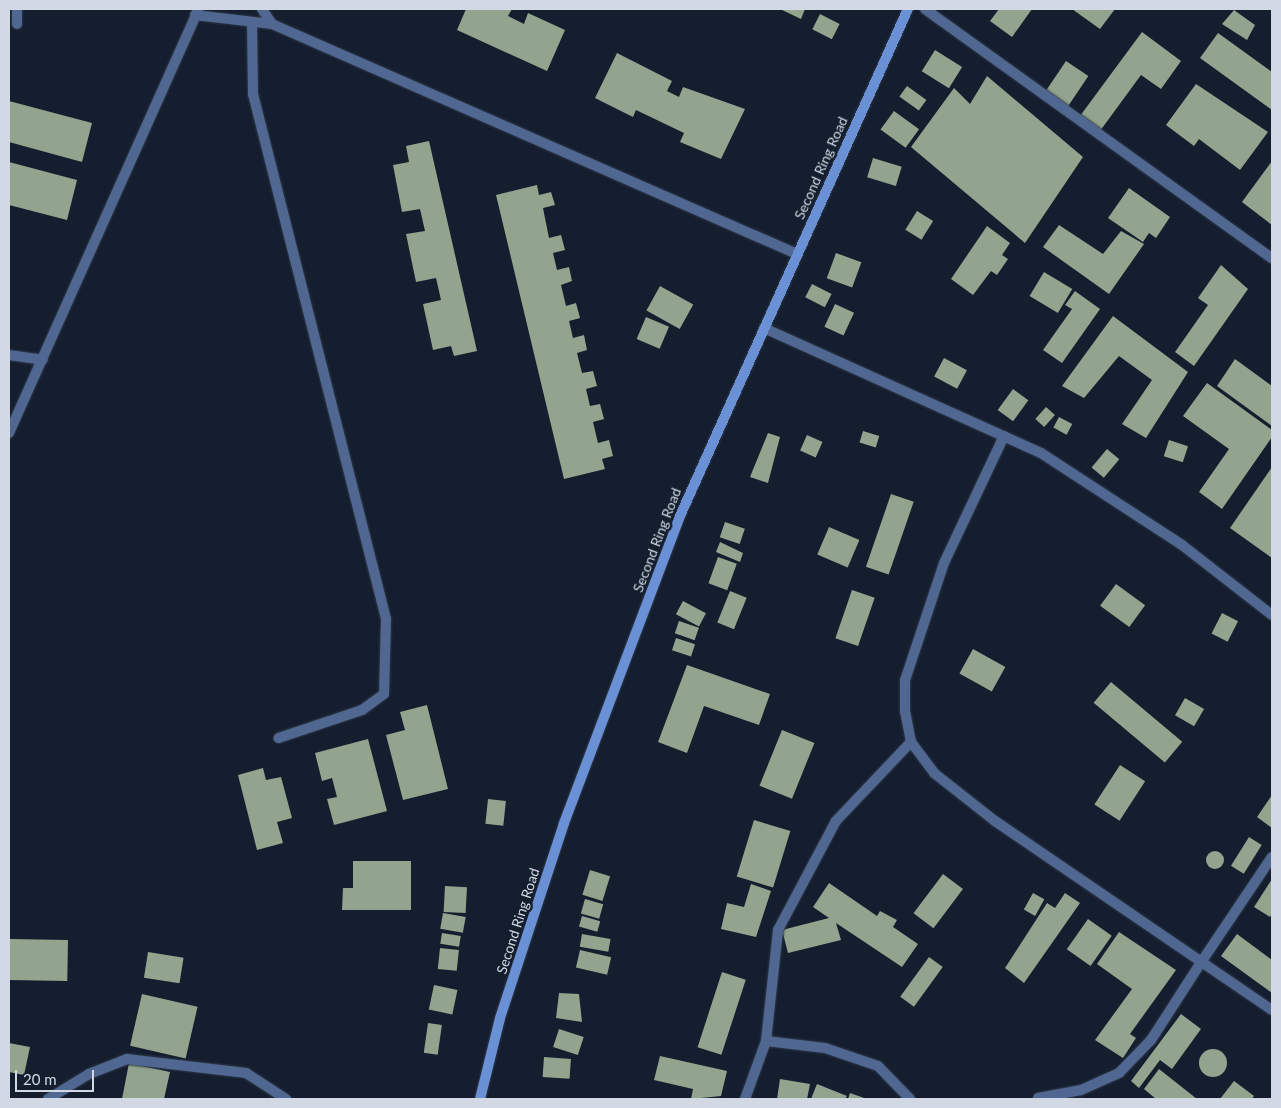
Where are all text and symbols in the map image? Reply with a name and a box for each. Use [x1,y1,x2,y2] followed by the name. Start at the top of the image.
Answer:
[791,114,851,222] street label: Second Ring Road
[629,485,685,595] street label: Second Ring Road
[493,866,543,976] street label: Second Ring Road
[18,1060,96,1092] scale bar
[23,1070,57,1088] text: 20 m

